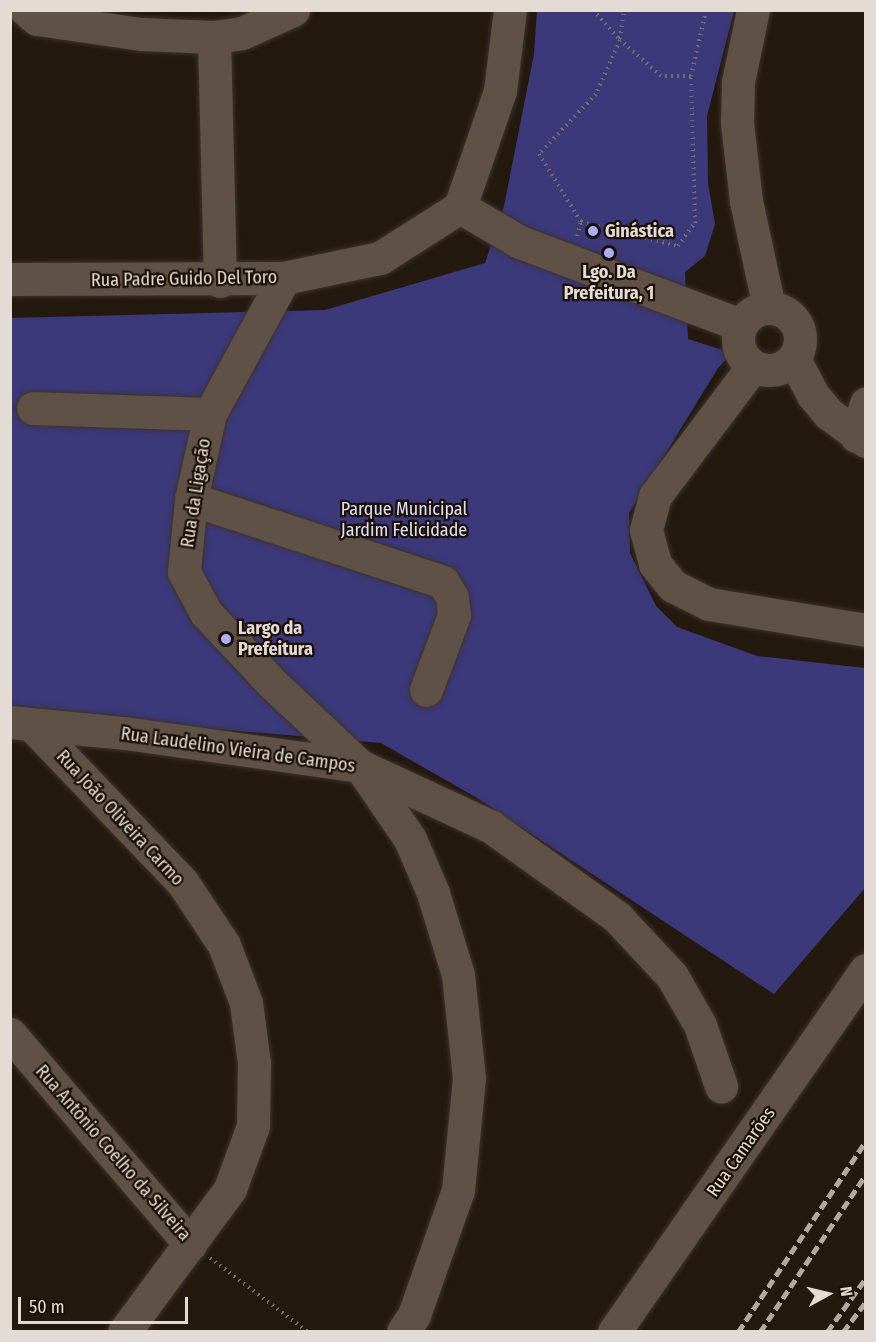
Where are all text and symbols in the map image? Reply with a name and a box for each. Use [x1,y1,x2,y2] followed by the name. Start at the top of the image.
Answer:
[605,220,674,242] place label: Ginástica
[586,224,600,238] marker: Ginástica
[602,246,616,260] marker: Lgo. Da Prefeitura, 1
[564,262,654,304] place label: Lgo. Da Prefeitura, 1
[91,267,277,291] street label: Rua Padre Guido Del Toro
[177,437,215,549] street label: Rua da Ligação
[341,499,467,542] park label: Parque Municipal Jardim Felicidade
[238,618,313,660] place label: Largo da Prefeitura
[219,632,233,646] marker: Largo da Prefeitura
[119,723,357,777] street label: Rua Laudelino Vieira de Campos
[52,746,188,890] street label: Rua João Oliveira Carmo
[31,1061,195,1245] street label: Rua Antônio Coelho da Silveira
[702,1103,780,1201] street label: Rua Camarões
[798,1264,858,1324] north arrow
[21,1285,190,1323] scale bar
[836,1285,856,1297] text: N
[29,1296,65,1318] text: 50 m

